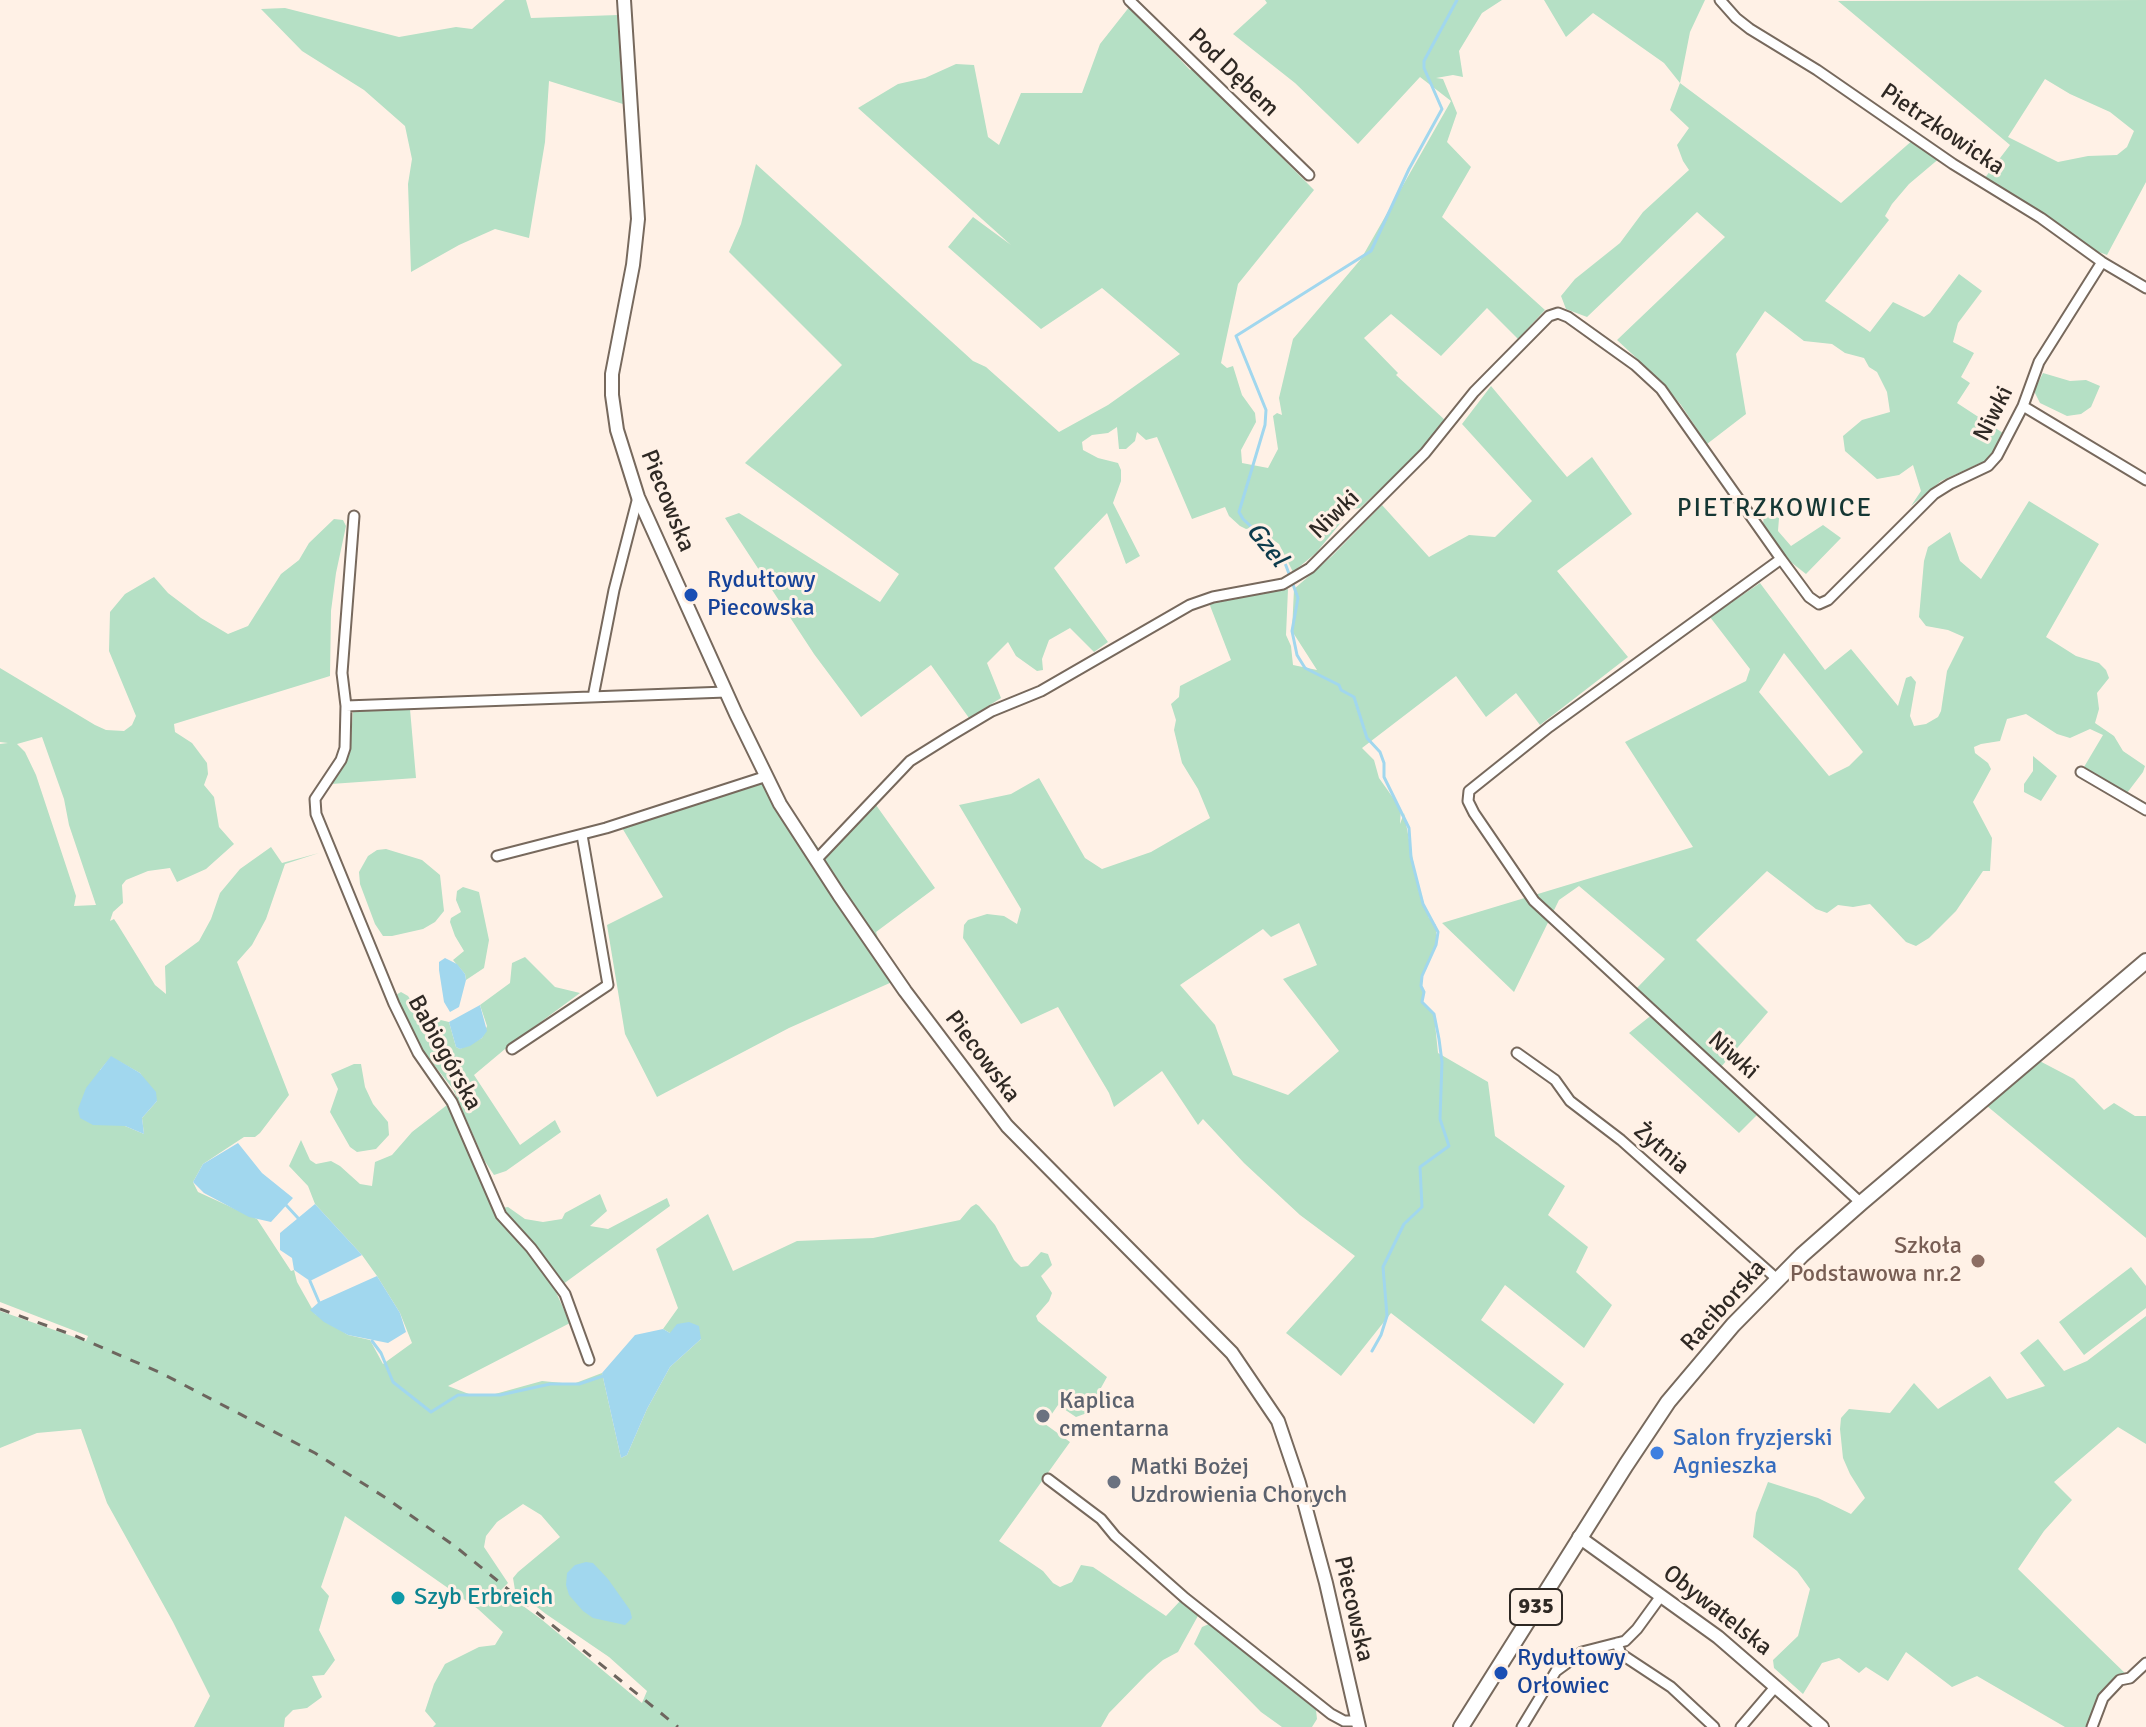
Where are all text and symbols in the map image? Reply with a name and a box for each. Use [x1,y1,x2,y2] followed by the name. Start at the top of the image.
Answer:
[1182,23,1284,123] street label: Pod Dębem
[1874,78,2010,182] street label: Pietrzkowicka
[1968,381,2020,447] street label: Niwki
[633,446,701,556] street label: Piecowska
[1304,484,1366,546] street label: Niwki
[1677,493,1873,525] district label: PIETRZKOWICE
[1239,516,1293,574] water label: Gzel
[707,567,815,623] place label: Rydułtowy Piecowska
[682,586,700,604] marker: Rydułtowy Piecowska
[401,990,487,1116] street label: Babiogórska
[938,1005,1026,1109] street label: Piecowska
[1702,1026,1764,1086] street label: Niwki
[1627,1117,1695,1181] street label: Żytnia
[1790,1233,1962,1289] place label: Szkoła Podstawowa nr.2
[1969,1252,1987,1270] marker: Szkoła Podstawowa nr.2
[1675,1254,1773,1358] street label: Raciborska
[1059,1388,1169,1444] place label: Kaplica cmentarna
[1034,1407,1052,1425] marker: Kaplica cmentarna
[1673,1425,1832,1481] place label: Salon fryzjerski Agnieszka
[1648,1444,1666,1462] marker: Salon fryzjerski Agnieszka
[1130,1454,1347,1510] place label: Matki Bożej Uzdrowienia Chorych
[1105,1473,1123,1491] marker: Matki Bożej Uzdrowienia Chorych
[1327,1553,1379,1665] street label: Piecowska
[1657,1559,1777,1663] street label: Obywatelska
[414,1584,553,1612] place label: Szyb Erbreich
[389,1589,407,1607] marker: Szyb Erbreich
[1510,1589,1562,1625] road number: 935
[1517,1645,1625,1701] place label: Rydułtowy Orłowiec
[1492,1664,1510,1682] marker: Rydułtowy Orłowiec

